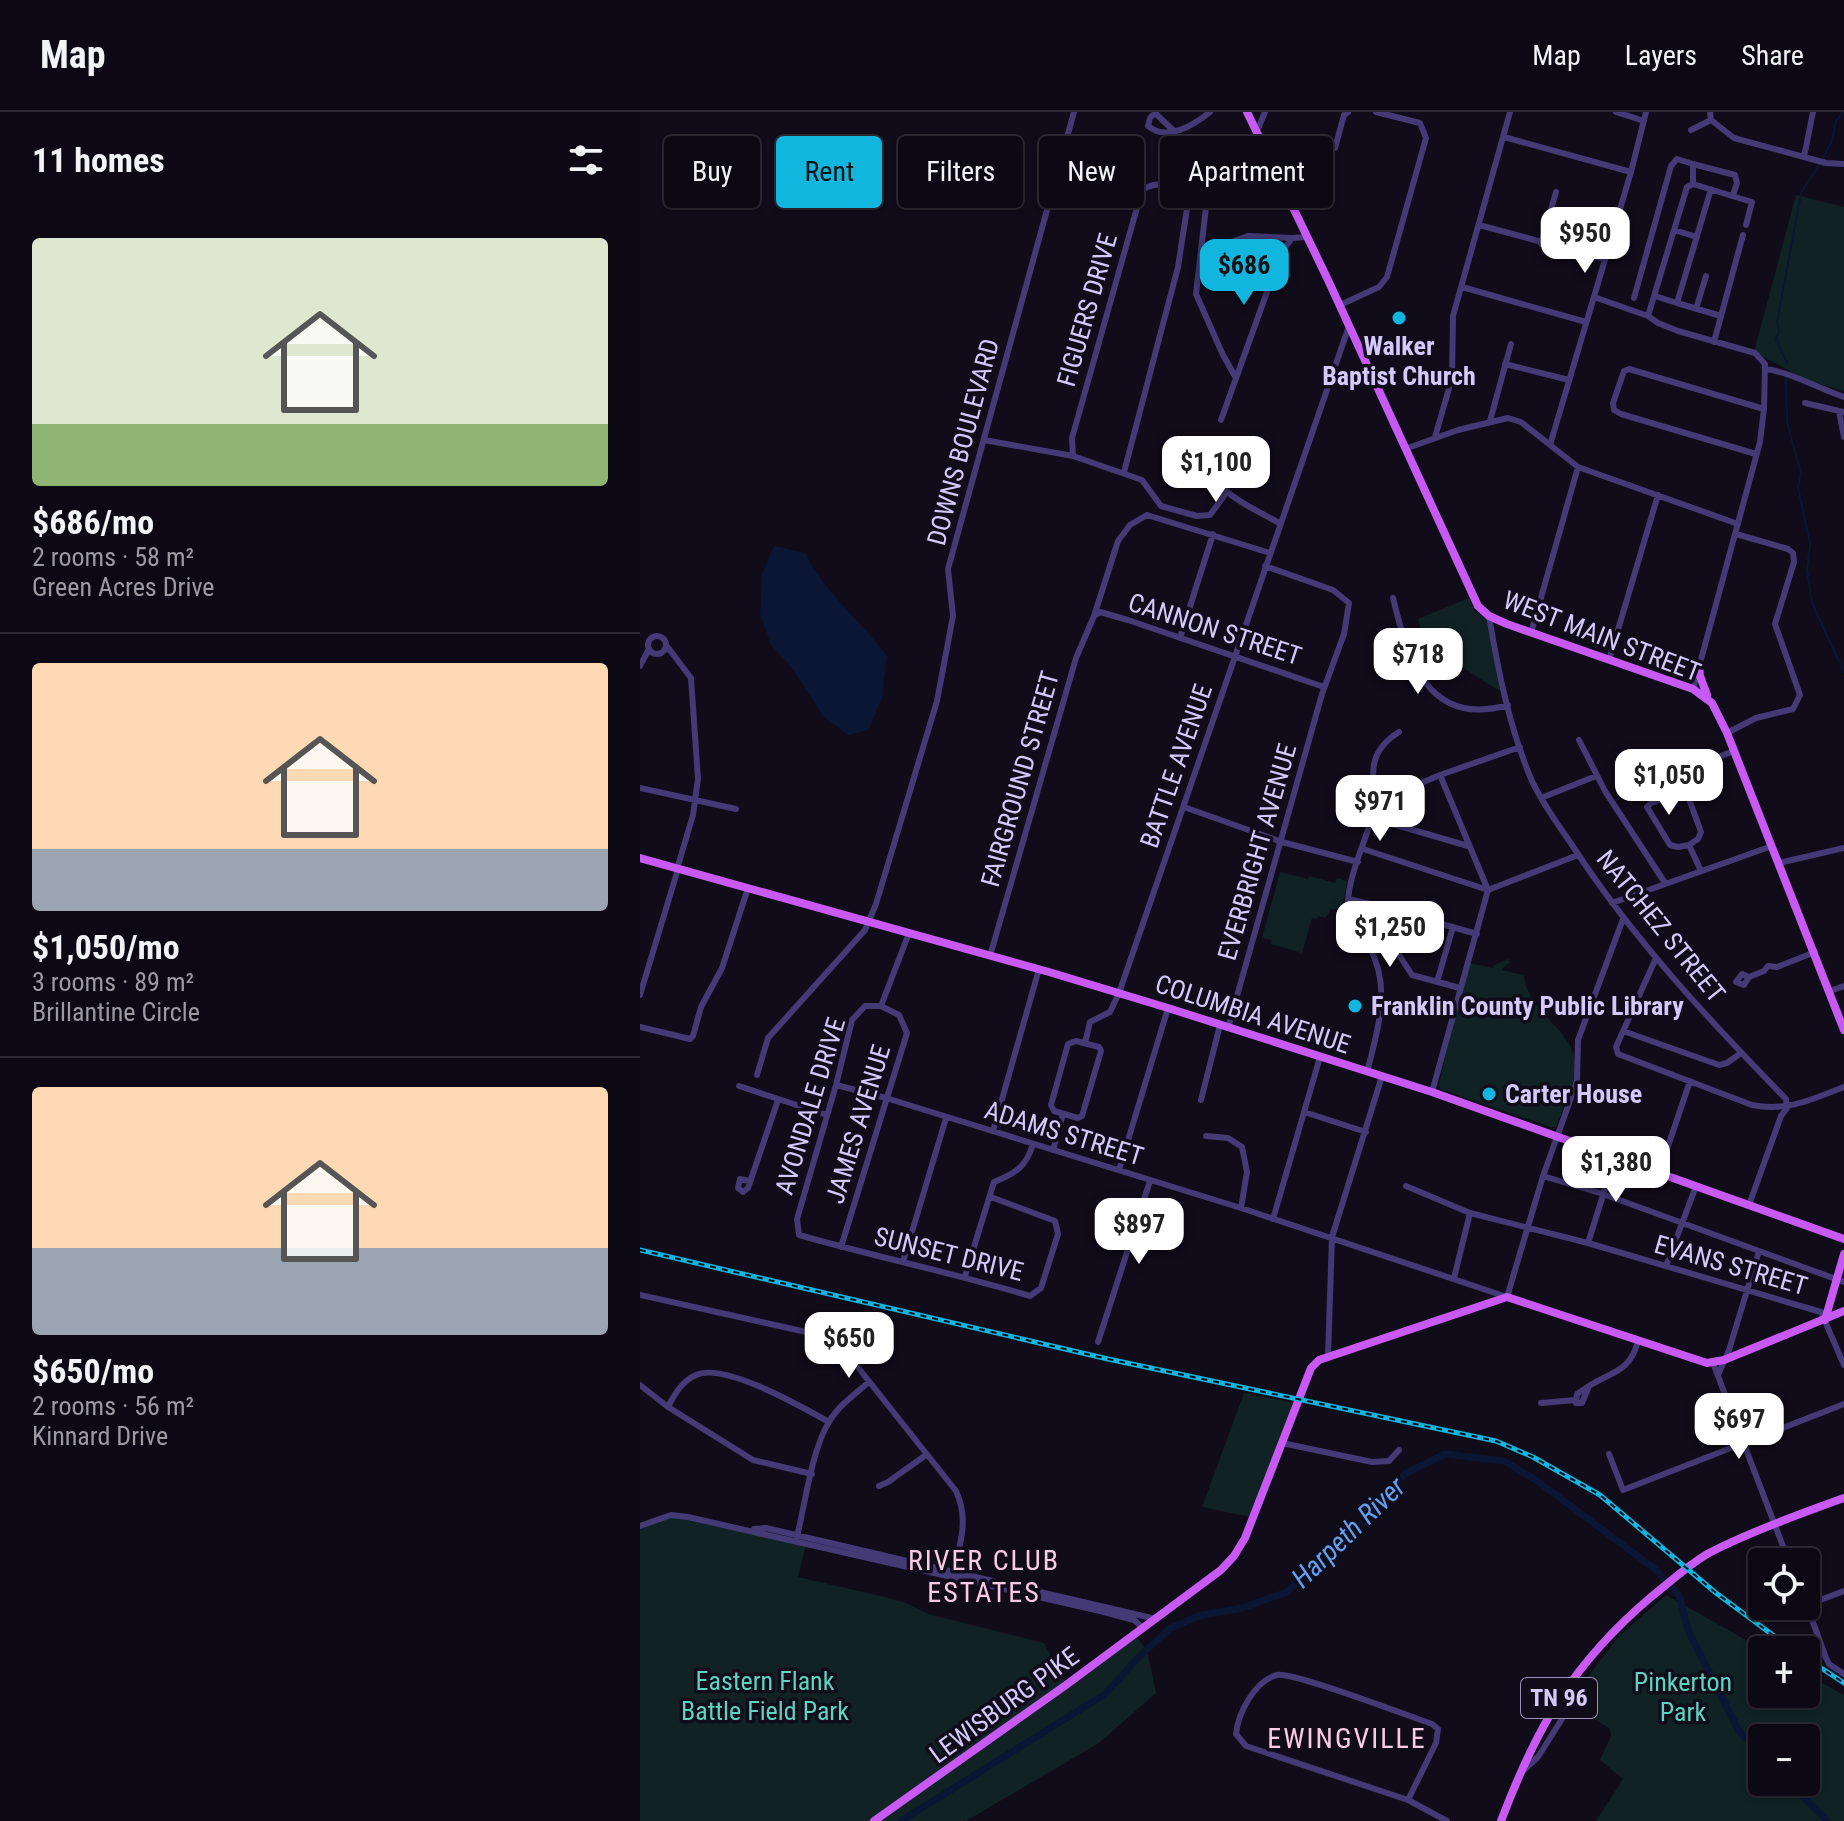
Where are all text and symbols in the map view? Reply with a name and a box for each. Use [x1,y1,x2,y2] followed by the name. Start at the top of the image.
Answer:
[40,33,106,77] text: Map
[1532,39,1581,72] text: Map
[1625,39,1697,72] text: Layers
[1741,39,1804,72] text: Share
[664,136,760,208] chip: Buy
[776,136,882,208] chip: Rent
[898,136,1023,208] chip: Filters
[1039,136,1144,208] chip: New
[1160,136,1333,208] chip: Apartment
[564,138,608,182] icon: filters
[32,140,165,180] text: 11 homes
[1538,207,1632,275] pin: $950
[1559,218,1611,248] text: $950
[1051,230,1123,390] street label: FIGUERS DRIVE
[1197,239,1291,307] pin: $686
[1218,250,1270,280] text: $686
[248,290,392,434] icon: home
[1390,309,1408,327] marker: Walker Baptist Church
[1322,331,1476,391] place label: Walker Baptist Church
[921,335,1005,549] street label: DOWNS BOULEVARD
[1151,436,1281,504] pin: $1,100
[1180,447,1252,477] text: $1,100
[32,502,154,542] text: $686/mo
[32,542,194,572] text: 2 rooms · 58 m²
[32,572,215,602] text: Green Acres Drive
[1499,585,1705,687] street label: WEST MAIN STREET
[1125,587,1305,671] street label: CANNON STREET
[1371,628,1465,696] pin: $718
[1392,639,1444,669] text: $718
[975,668,1065,890] street label: FAIRGROUND STREET
[1134,680,1218,852] street label: BATTLE AVENUE
[248,715,392,859] icon: home
[1212,740,1302,964] street label: EVERBRIGHT AVENUE
[1604,749,1734,817] pin: $1,050
[1633,760,1705,790] text: $1,050
[1333,775,1427,843] pin: $971
[1354,786,1406,816] text: $971
[1591,844,1731,1008] street label: NATCHEZ STREET
[1325,901,1455,969] pin: $1,250
[1354,912,1426,942] text: $1,250
[32,927,180,967] text: $1,050/mo
[32,967,194,997] text: 3 rooms · 89 m²
[1152,968,1354,1060] street label: COLUMBIA AVENUE
[1371,991,1684,1021] place label: Franklin County Public Library
[32,997,200,1027] text: Brillantine Circle
[1346,997,1364,1015] marker: Franklin County Public Library
[769,1014,851,1198] street label: AVONDALE DRIVE
[820,1041,896,1207] street label: JAMES AVENUE
[1505,1079,1642,1109] place label: Carter House
[1480,1085,1498,1103] marker: Carter House
[981,1095,1147,1171] street label: ADAMS STREET
[1551,1136,1681,1204] pin: $1,380
[248,1139,392,1283] icon: home
[1580,1147,1652,1177] text: $1,380
[1092,1198,1186,1266] pin: $897
[1113,1209,1165,1239] text: $897
[871,1221,1027,1287] street label: SUNSET DRIVE
[1651,1229,1811,1301] street label: EVANS STREET
[802,1312,896,1380] pin: $650
[823,1323,875,1353] text: $650
[32,1351,154,1391] text: $650/mo
[32,1391,194,1421] text: 2 rooms · 56 m²
[1692,1393,1786,1461] pin: $697
[1713,1404,1765,1434] text: $697
[32,1421,168,1451] text: Kinnard Drive
[1285,1470,1412,1595] water label: Harpeth River
[908,1544,1060,1609] district label: RIVER CLUB ESTATES
[1748,1548,1820,1796] map controls
[1748,1548,1820,1620] button: locate
[1748,1636,1820,1708] button: +
[924,1641,1084,1769] street label: LEWISBURG PIKE
[681,1666,849,1726] park label: Eastern Flank Battle Field Park
[1634,1667,1732,1727] park label: Pinkerton Park
[1521,1678,1597,1718] road number: TN 96
[1267,1722,1427,1755] district label: EWINGVILLE
[1748,1724,1820,1796] button: −

